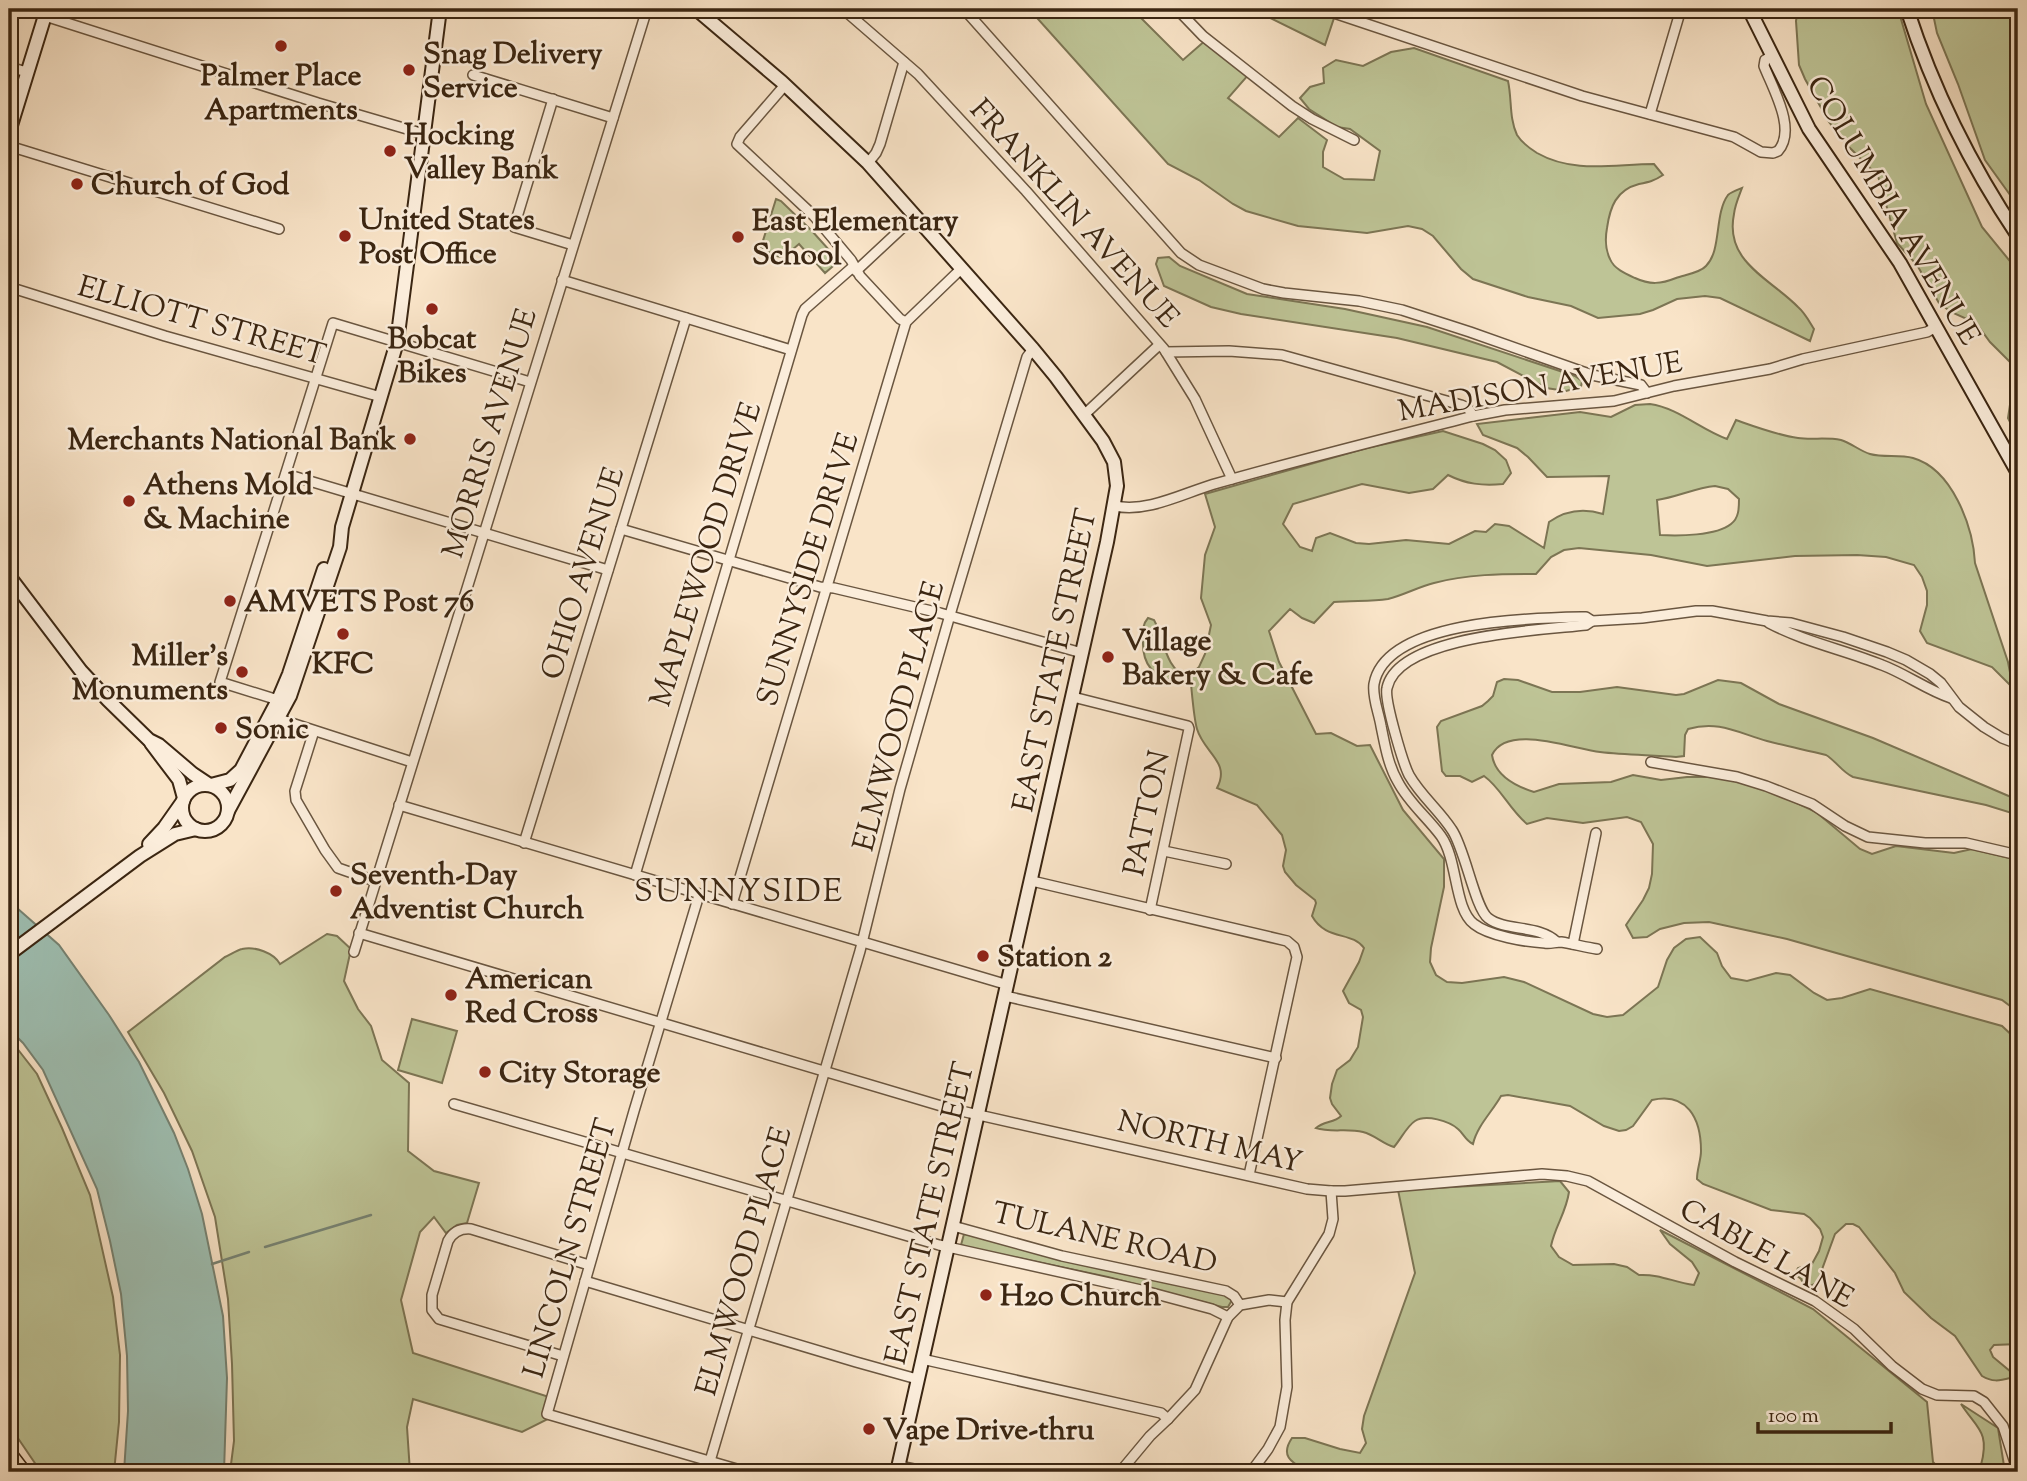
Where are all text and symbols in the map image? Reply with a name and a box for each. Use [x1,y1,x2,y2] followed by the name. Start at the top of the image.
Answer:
[423,34,602,111] place label: Snag Delivery Service
[273,38,289,54] marker: Palmer Place Apartments
[200,56,362,133] place label: Palmer Place Apartments
[401,62,417,78] marker: Snag Delivery Service
[1794,68,1989,354] street label: COLUMBIA AVENUE
[958,91,1188,339] street label: FRANKLIN AVENUE
[404,115,559,192] place label: Hocking Valley Bank
[382,143,398,159] marker: Hocking Valley Bank
[91,165,290,208] place label: Church of God
[69,176,85,192] marker: Church of God
[359,200,535,277] place label: United States Post Office
[752,201,958,278] place label: East Elementary School
[337,228,353,244] marker: United States Post Office
[730,229,746,245] marker: East Elementary School
[72,266,330,378] street label: ELLIOTT STREET
[424,301,440,317] marker: Bobcat Bikes
[433,304,550,564] street label: MORRIS AVENUE
[388,319,477,396] place label: Bobcat Bikes
[1395,342,1686,435] street label: MADISON AVENUE
[641,397,774,712] street label: MAPLEWOOD DRIVE
[67,420,397,463] place label: Merchants National Bank
[747,428,871,712] street label: SUNNYSIDE DRIVE
[402,431,418,447] marker: Merchants National Bank
[532,462,637,685] street label: OHIO AVENUE
[143,465,313,542] place label: Athens Mold & Machine
[121,493,137,509] marker: Athens Mold & Machine
[1003,505,1110,816] street label: EAST STATE STREET
[844,577,957,856] street label: ELMWOOD PLACE
[244,582,474,625] place label: AMVETS Post 76
[222,593,238,609] marker: AMVETS Post 76
[1122,621,1313,698] place label: Village Bakery & Cafe
[335,626,351,642] marker: KFC
[72,636,228,713] place label: Miller's Monuments
[312,644,374,687] place label: KFC
[1100,649,1116,665] marker: Village Bakery & Cafe
[234,664,250,680] marker: Miller's Monuments
[235,709,309,752] place label: Sonic
[213,720,229,736] marker: Sonic
[1114,747,1183,880] street label: PATTON
[350,855,584,932] place label: Seventh-Day Adventist Church
[634,870,844,916] district label: SUNNYSIDE
[328,883,344,899] marker: Seventh-Day Adventist Church
[997,937,1112,980] place label: Station 2
[975,948,991,964] marker: Station 2
[465,959,598,1036] place label: American Red Cross
[443,987,459,1003] marker: American Red Cross
[499,1053,660,1096] place label: City Storage
[876,1058,987,1369] street label: EAST STATE STREET
[477,1064,493,1080] marker: City Storage
[1113,1101,1306,1186] street label: NORTH MAY
[514,1114,629,1383] street label: LINCOLN STREET
[686,1122,804,1401] street label: ELMWOOD PLACE
[1671,1190,1861,1321] street label: CABLE LANE
[988,1193,1221,1286] street label: TULANE ROAD
[1000,1276,1161,1319] place label: H20 Church
[978,1287,994,1303] marker: H20 Church
[1758,1390,1890,1434] scale bar
[1768,1402,1819,1432] text: 100 m
[883,1410,1095,1453] place label: Vape Drive-thru
[861,1421,877,1437] marker: Vape Drive-thru

